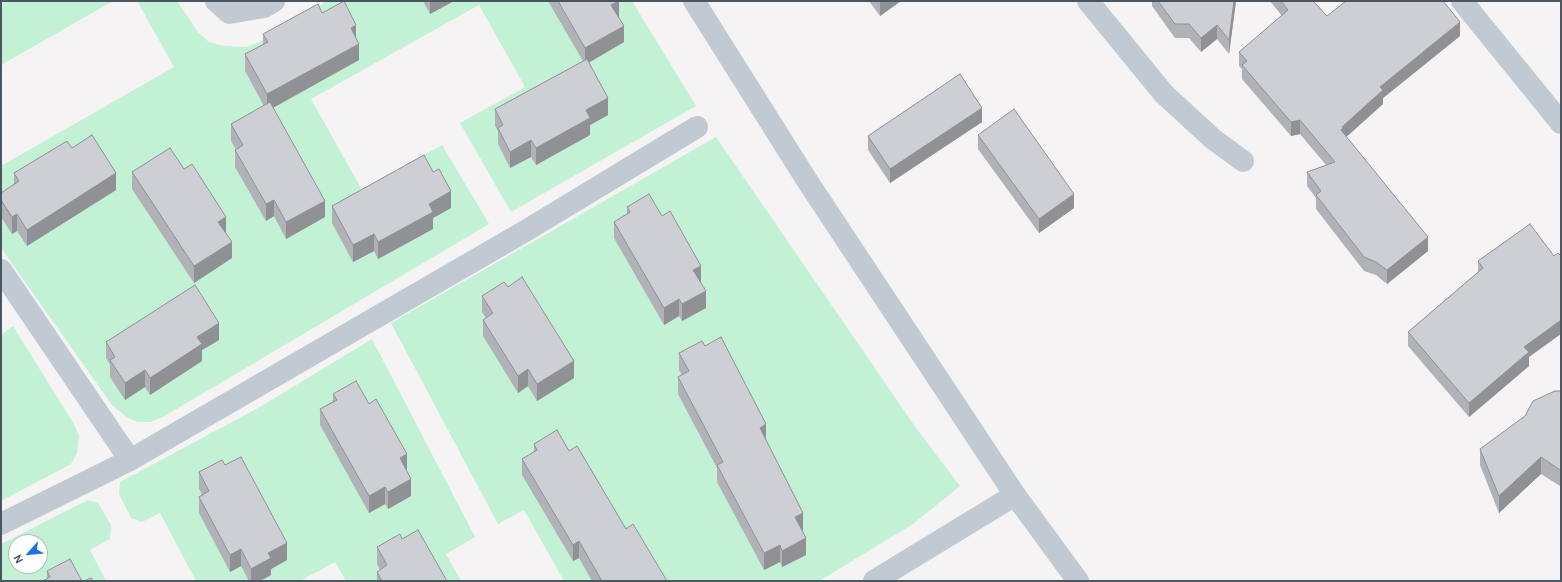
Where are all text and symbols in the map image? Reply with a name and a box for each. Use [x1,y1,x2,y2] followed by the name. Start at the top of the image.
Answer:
[8,534,48,574] north arrow
[10,552,26,566] text: N

